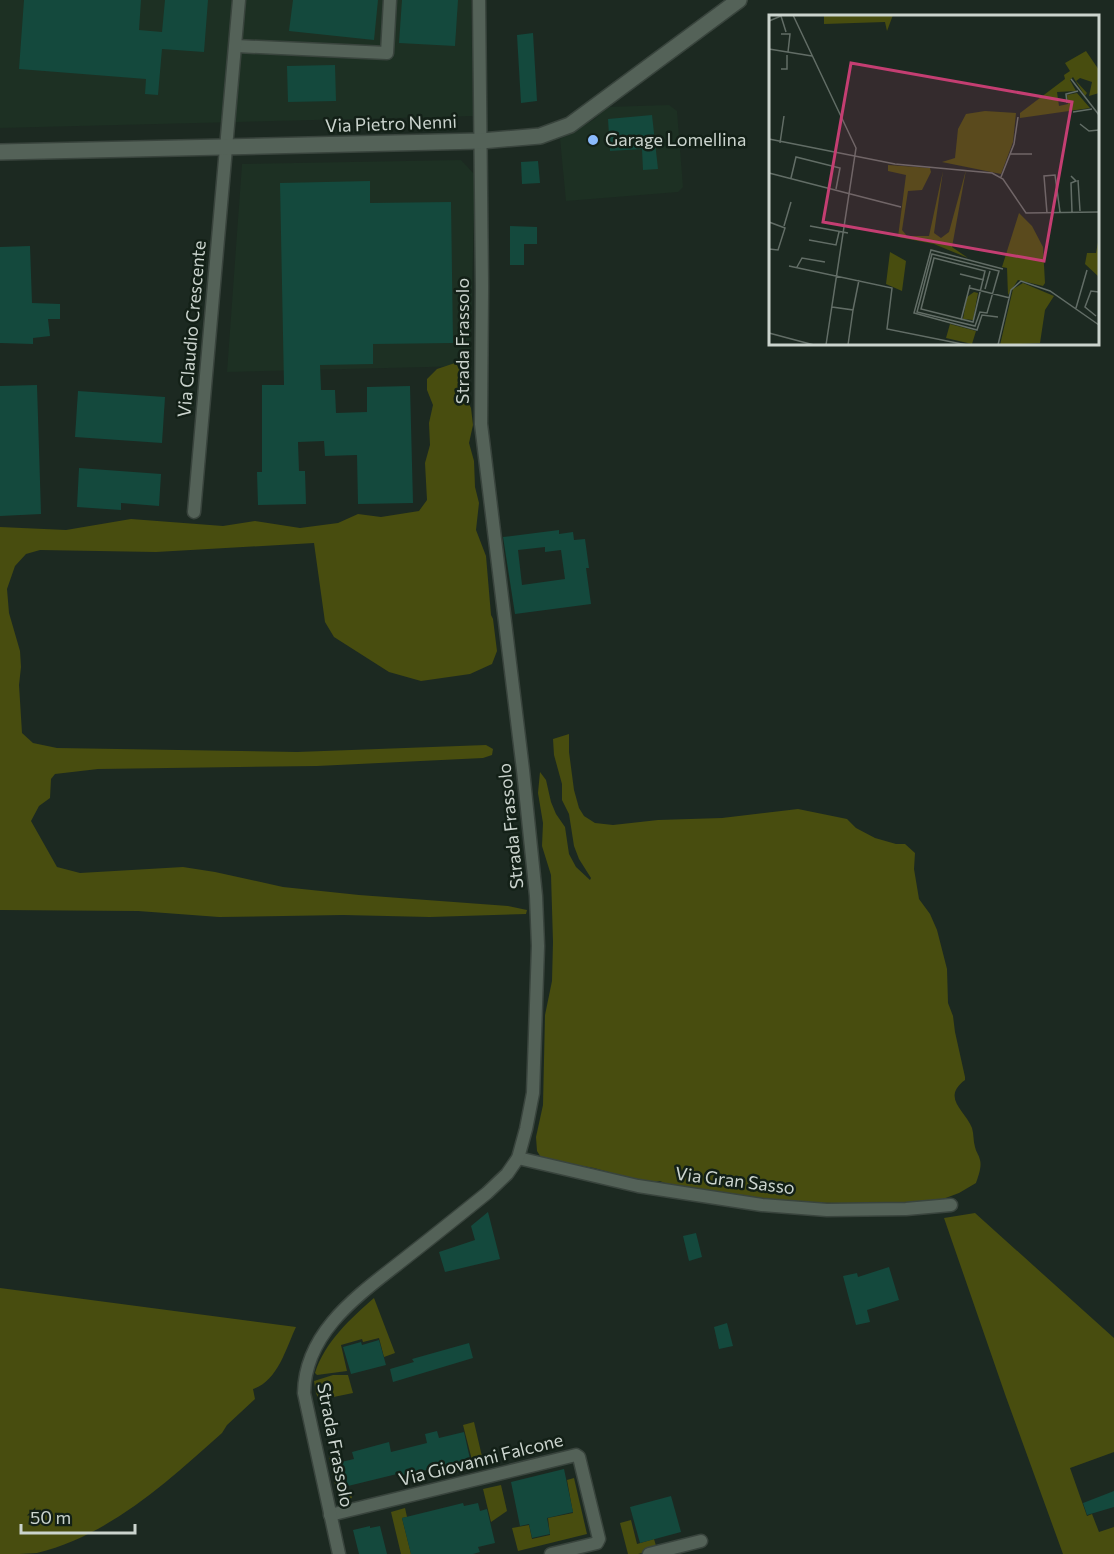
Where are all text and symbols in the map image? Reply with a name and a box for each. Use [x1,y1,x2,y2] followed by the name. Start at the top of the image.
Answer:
[769,15,1099,345] inset map
[325,110,457,136] street label: Via Pietro Nenni
[605,128,746,150] place label: Garage Lomellina
[586,133,600,147] marker: Garage Lomellina
[172,239,210,418] street label: Via Claudio Crescente
[451,278,473,404] street label: Strada Frassolo
[492,762,528,890] street label: Strada Frassolo
[674,1162,796,1198] street label: Via Gran Sasso
[313,1381,359,1509] street label: Strada Frassolo
[396,1428,565,1490] street label: Via Giovanni Falcone
[21,1497,135,1535] scale bar
[30,1506,71,1528] text: 50 m

